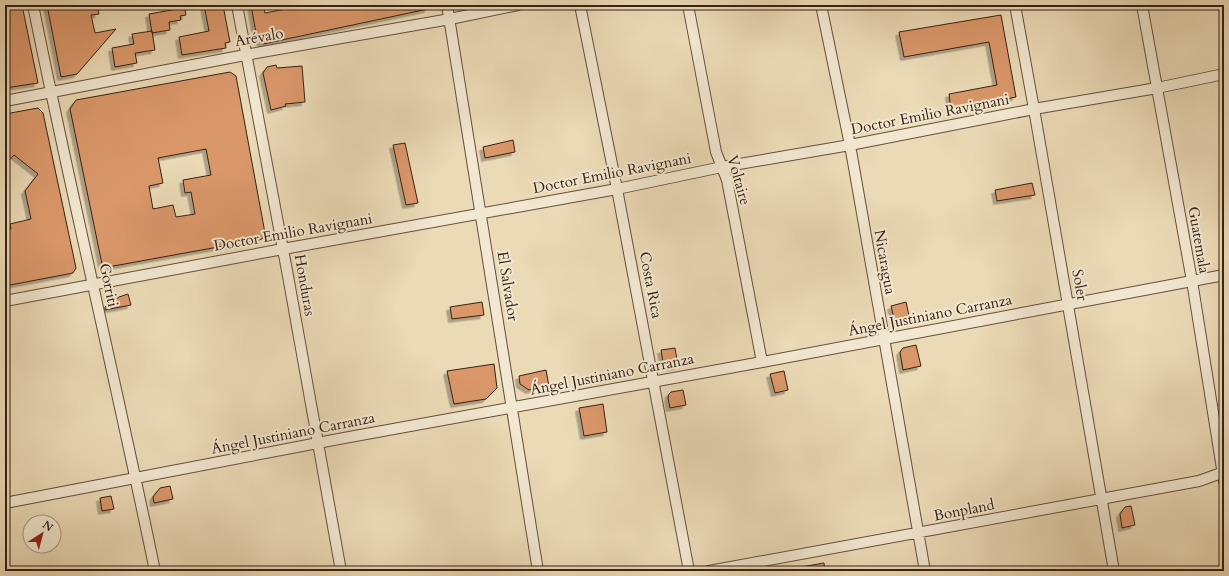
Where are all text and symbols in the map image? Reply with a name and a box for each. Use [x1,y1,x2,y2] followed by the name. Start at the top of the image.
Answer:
[233,23,285,51] street label: Arévalo
[849,89,1011,139] street label: Doctor Emilio Ravignani
[531,148,693,198] street label: Doctor Emilio Ravignani
[722,153,756,207] street label: Voltaire
[1183,205,1215,276] street label: Guatemala
[212,208,374,256] street label: Doctor Emilio Ravignani
[869,228,901,296] street label: Nicaragua
[493,250,523,323] street label: El Salvador
[635,250,667,321] street label: Costa Rica
[290,253,320,317] street label: Honduras
[95,261,123,309] street label: Gorriti
[1067,268,1093,303] street label: Soler
[846,289,1014,341] street label: Ángel Justiniano Carranza
[528,348,696,400] street label: Ángel Justiniano Carranza
[209,407,377,459] street label: Ángel Justiniano Carranza
[932,494,996,526] street label: Bonpland
[22,514,62,554] north arrow
[39,517,56,535] text: N

